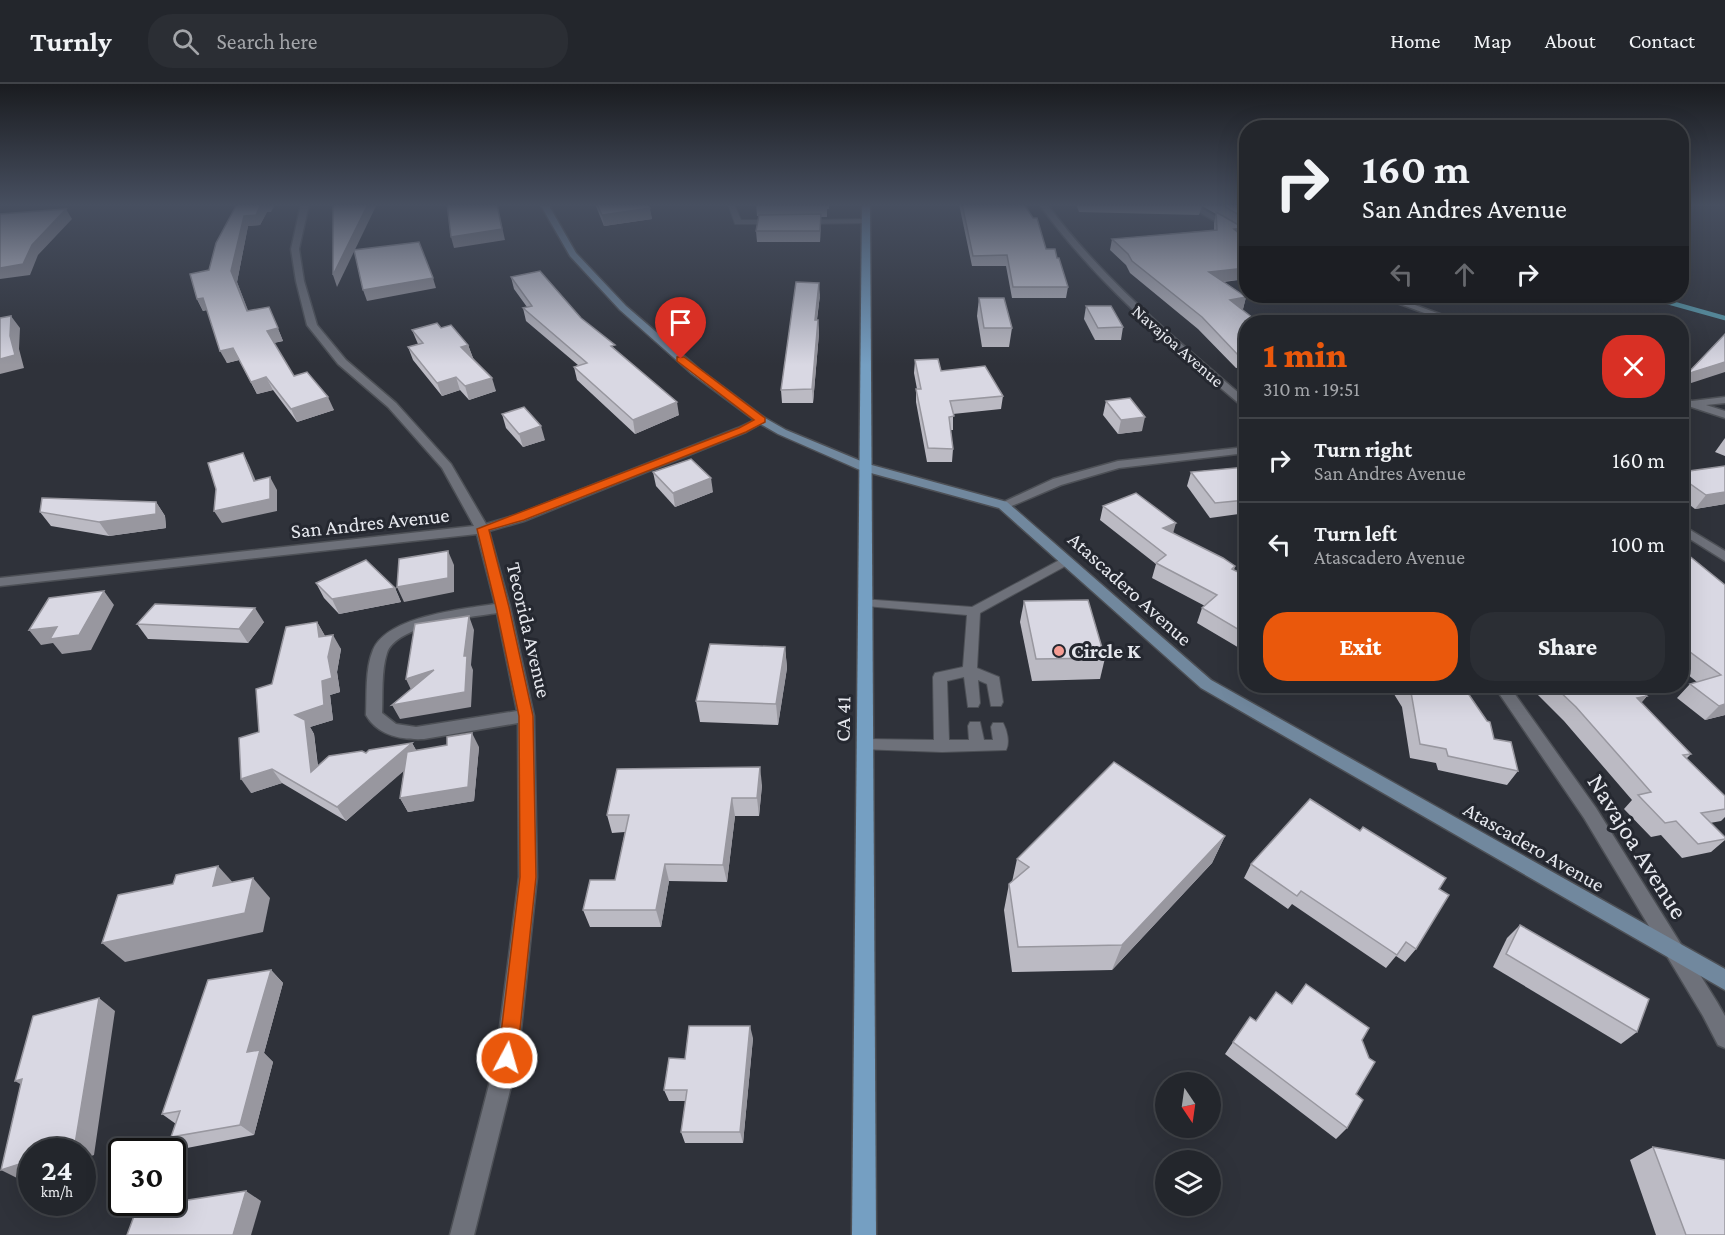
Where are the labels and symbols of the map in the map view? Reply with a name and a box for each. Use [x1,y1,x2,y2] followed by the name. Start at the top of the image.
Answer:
[655,297,706,359] pin
[1128,301,1228,392] street label: Navajoa Avenue
[290,503,450,543] street label: San Andres Avenue
[1063,527,1197,651] street label: Atascadero Avenue
[502,560,556,700] street label: Tecorida Avenue
[1071,639,1141,663] place label: Circle K
[1052,644,1066,658] marker: Circle K
[831,696,855,742] street label: CA 41
[1581,768,1694,924] street label: Navajoa Avenue
[1459,797,1609,897] street label: Atascadero Avenue
[475,1026,539,1090] position arrow
[1155,1072,1221,1138] north arrow
[108,1138,186,1216] speed limit sign: 30

